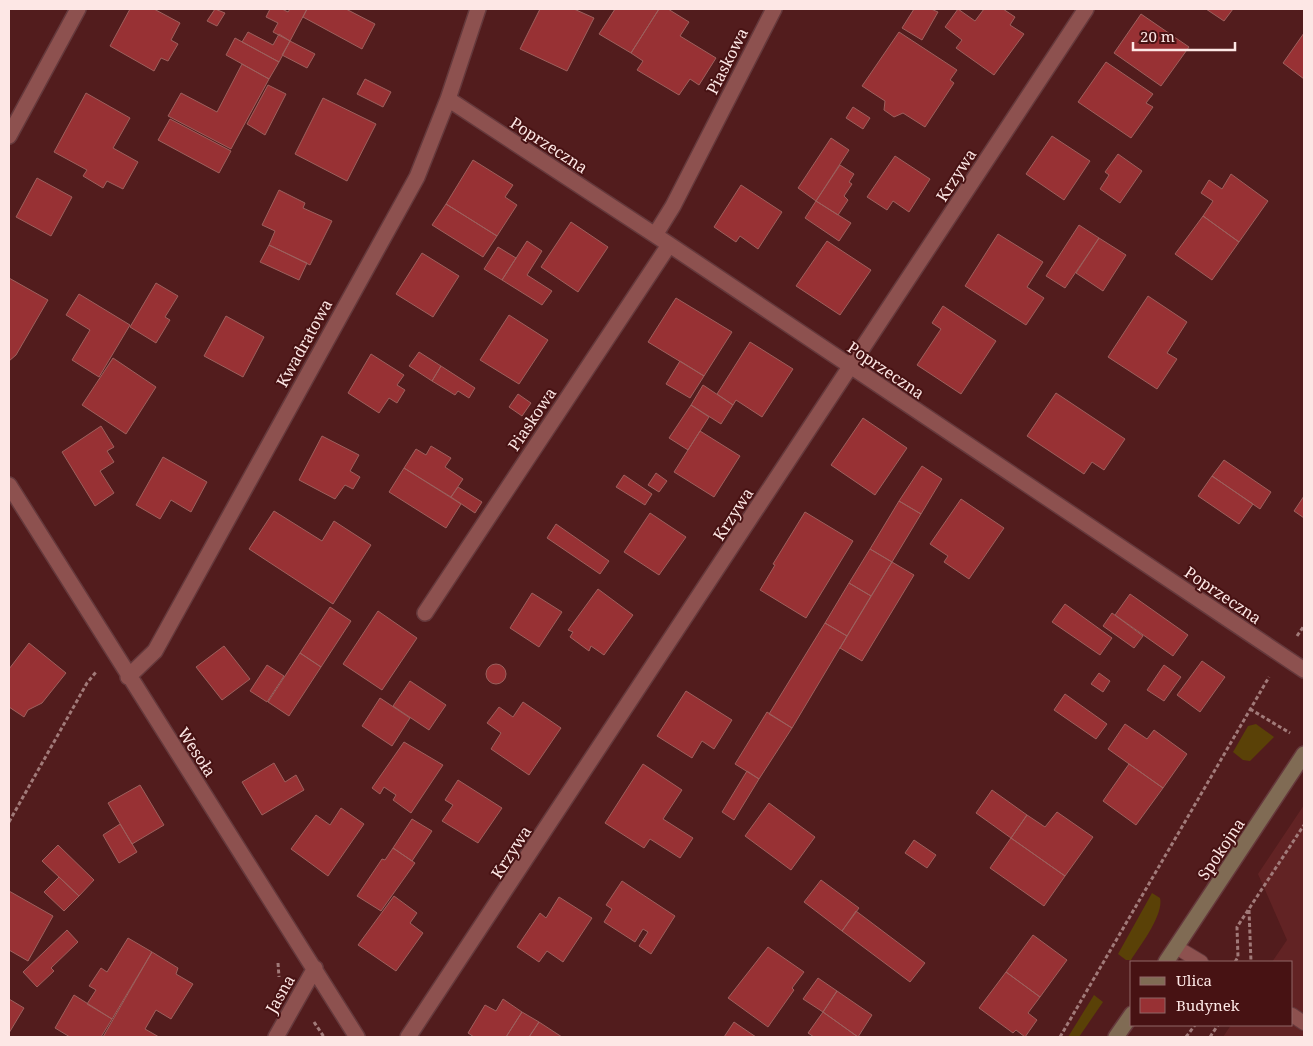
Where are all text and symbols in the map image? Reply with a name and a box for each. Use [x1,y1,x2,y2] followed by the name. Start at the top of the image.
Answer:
[1133,20,1236,52] scale bar
[701,24,753,98] street label: Piaskowa
[1140,26,1175,46] text: 20 m
[506,112,592,178] street label: Poprzeczna
[931,144,981,206] street label: Krzywa
[271,295,337,391] street label: Kwadratowa
[843,336,929,404] street label: Poprzeczna
[503,383,561,455] street label: Piaskowa
[708,483,758,545] street label: Krzywa
[1180,561,1266,629] street label: Poprzeczna
[173,723,221,781] street label: Wesoła
[1192,814,1250,884] street label: Spokojna
[486,821,536,883] street label: Krzywa
[1130,961,1293,1026] legend
[1176,970,1212,990] text: Ulica
[260,971,300,1018] street label: Jasna
[1176,995,1240,1015] text: Budynek

